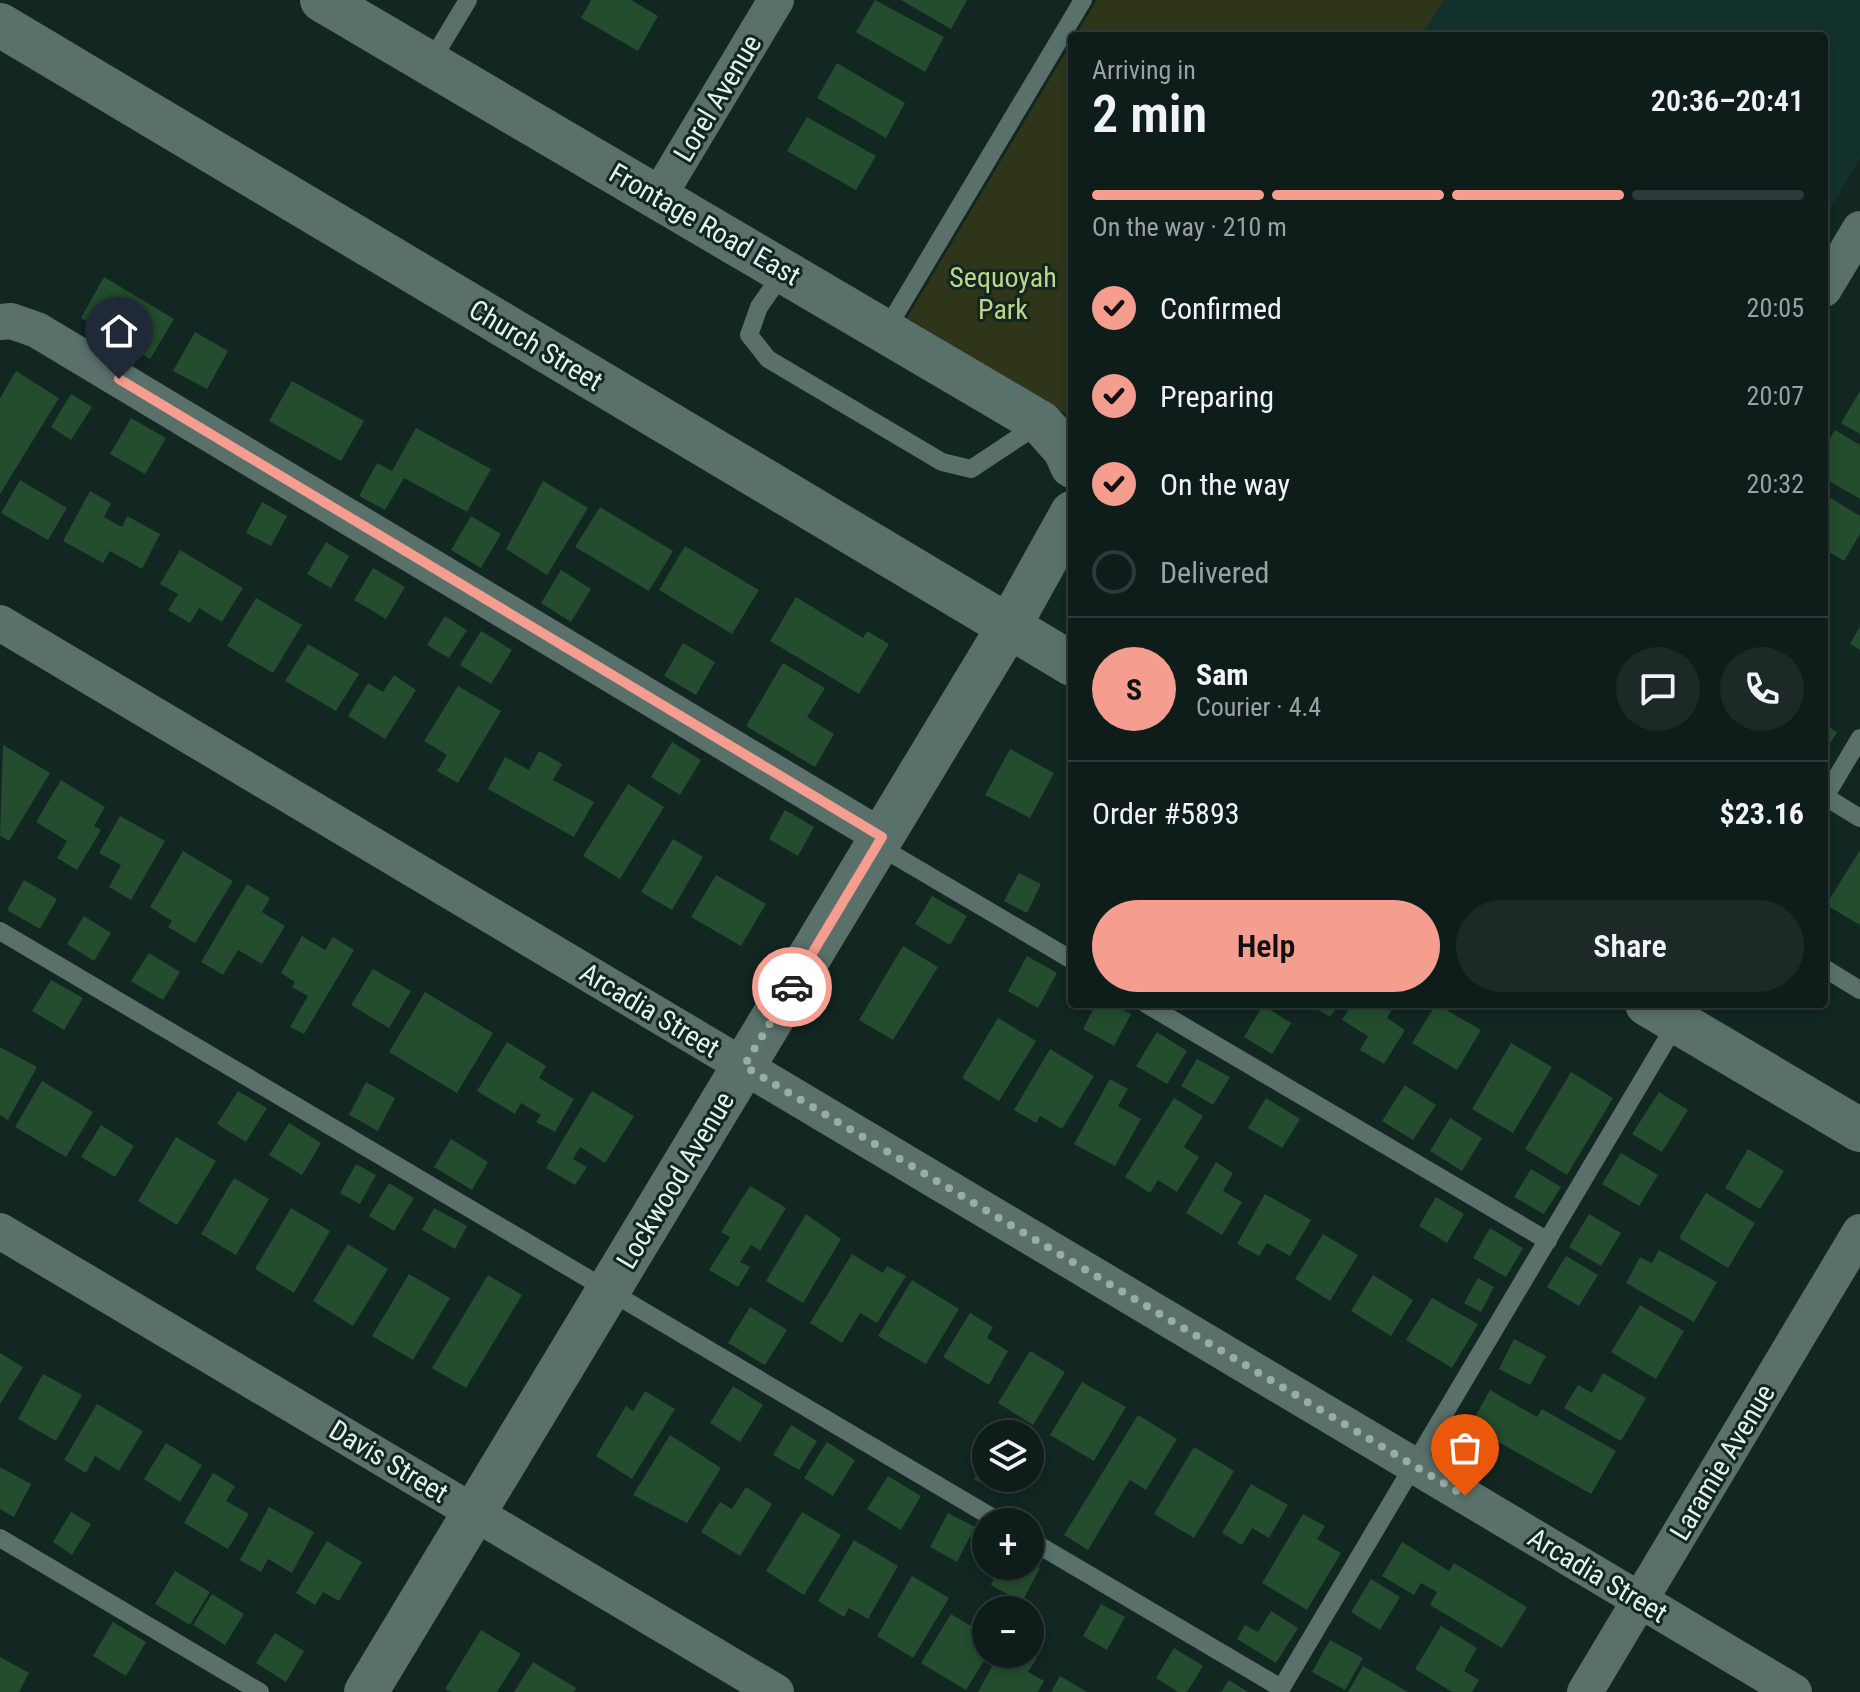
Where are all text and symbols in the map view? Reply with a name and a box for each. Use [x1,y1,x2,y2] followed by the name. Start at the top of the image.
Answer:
[667,29,768,168] street label: Lorel Avenue
[1092,55,1196,85] text: Arriving in
[1651,83,1804,118] text: 20:36–20:41
[1092,84,1207,145] text: 2 min
[603,156,806,292] street label: Frontage Road East
[1092,212,1287,242] text: On the way · 210 m
[949,261,1057,326] park label: Sequoyah Park
[1092,286,1136,330] icon: check
[1160,291,1282,326] text: Confirmed
[463,293,608,398] street label: Church Street
[1747,293,1804,323] text: 20:05
[85,297,153,379] pin
[97,309,141,353] icon: home
[1092,374,1136,418] icon: check
[1160,379,1274,414] text: Preparing
[1747,381,1804,411] text: 20:07
[1092,462,1136,506] icon: check
[1160,467,1290,502] text: On the way
[1747,469,1804,499] text: 20:32
[1160,555,1269,590] text: Delivered
[1616,647,1700,731] button: chat
[1720,647,1804,731] button: phone
[1196,657,1249,692] text: Sam
[1126,672,1142,707] text: S
[1196,692,1321,722] text: Courier · 4.4
[1092,796,1240,831] text: Order #5893
[1719,796,1804,831] text: $23.16
[1092,900,1440,992] button: Help
[1456,900,1804,992] button: Share
[752,947,832,1027] courier
[574,956,725,1065] street label: Arcadia Street
[770,965,814,1009] icon: car
[610,1086,741,1275] street label: Lockwood Avenue
[1663,1378,1782,1546] street label: Laramie Avenue
[323,1413,454,1510] street label: Davis Street
[1431,1414,1499,1496] pin
[972,1420,1044,1668] map controls
[972,1420,1044,1492] button: layers
[1443,1426,1487,1470] icon: bag
[972,1508,1044,1580] button: +
[1522,1521,1673,1630] street label: Arcadia Street
[972,1596,1044,1668] button: −

